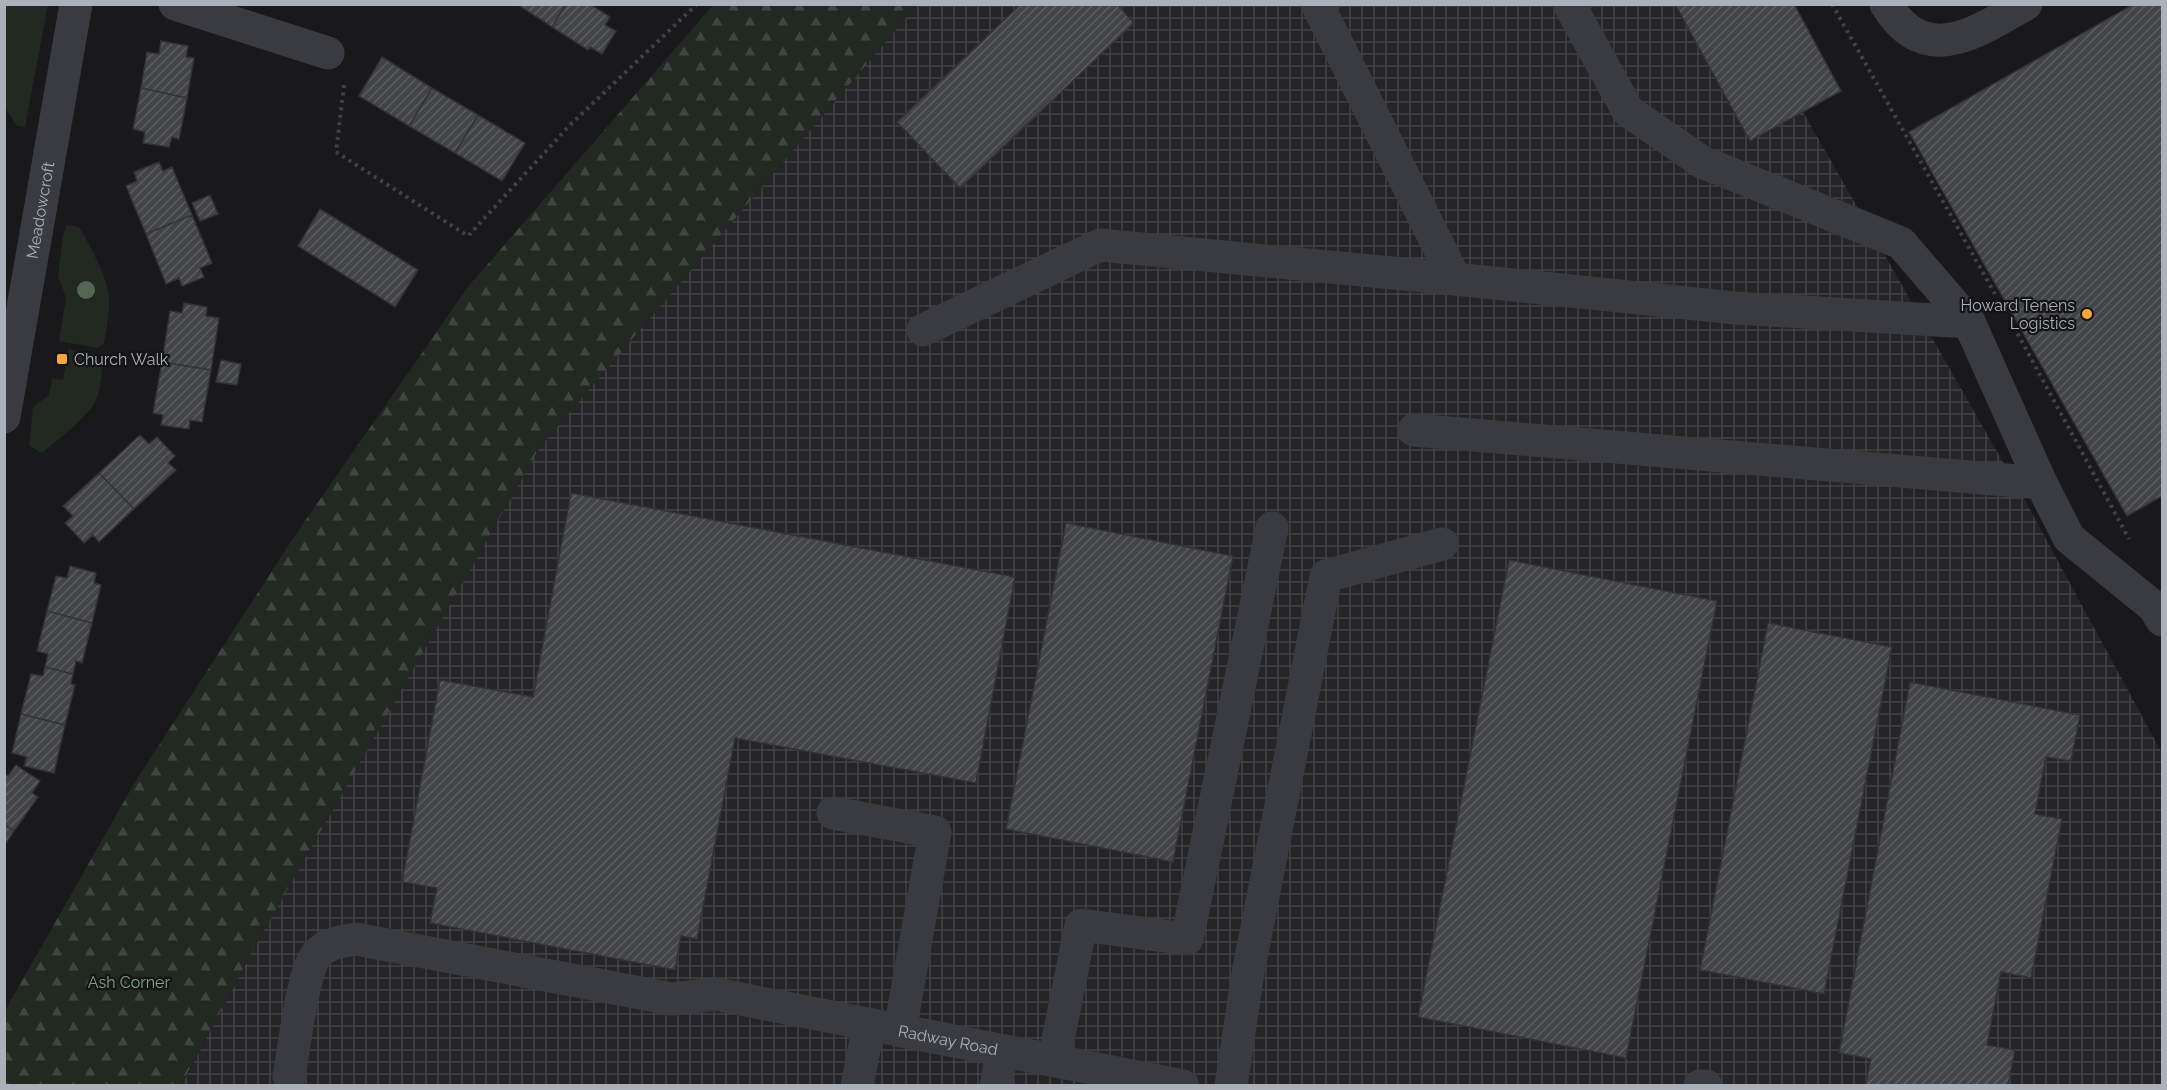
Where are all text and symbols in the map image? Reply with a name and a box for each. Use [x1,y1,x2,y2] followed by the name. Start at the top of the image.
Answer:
[22,160,58,260] street label: Meadowcroft
[1960,296,2075,333] place label: Howard Tenens Logistics
[2080,307,2094,321] marker: Howard Tenens Logistics
[74,350,169,369] place label: Church Walk
[55,352,69,366] marker: Church Walk
[88,973,171,992] park label: Ash Corner
[897,1021,1000,1059] street label: Radway Road

